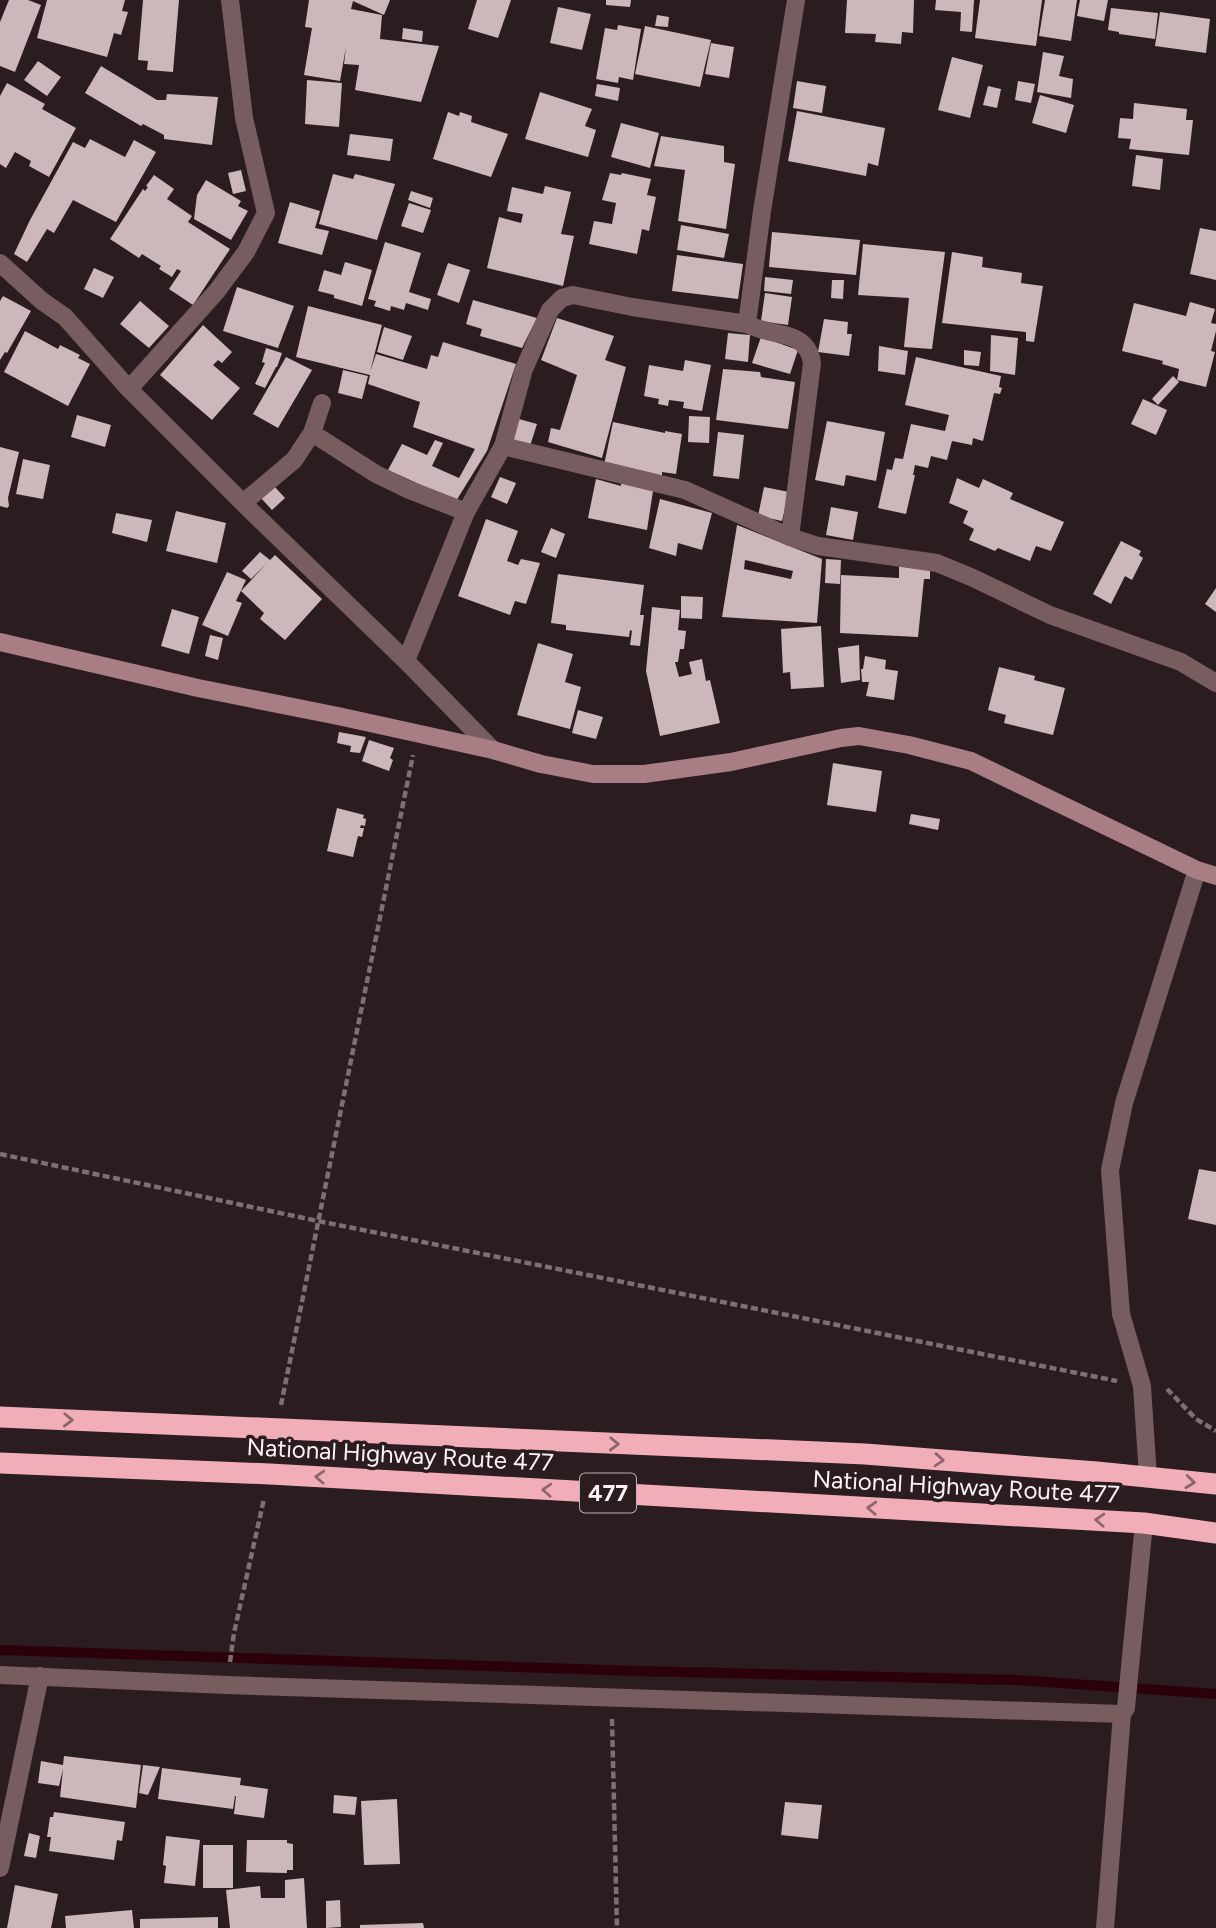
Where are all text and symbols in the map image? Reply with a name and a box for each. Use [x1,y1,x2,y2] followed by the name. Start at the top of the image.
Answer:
[63,1413,74,1428] one-way arrow
[246,1432,554,1477] street label: National Highway Route 477
[608,1436,619,1451] one-way arrow
[934,1452,945,1467] one-way arrow
[812,1464,1120,1509] street label: National Highway Route 477
[314,1470,325,1485] one-way arrow
[580,1474,636,1512] road number: 477
[1184,1474,1196,1489] one-way arrow
[542,1482,553,1497] one-way arrow
[867,1500,878,1515] one-way arrow
[1094,1513,1105,1528] one-way arrow

